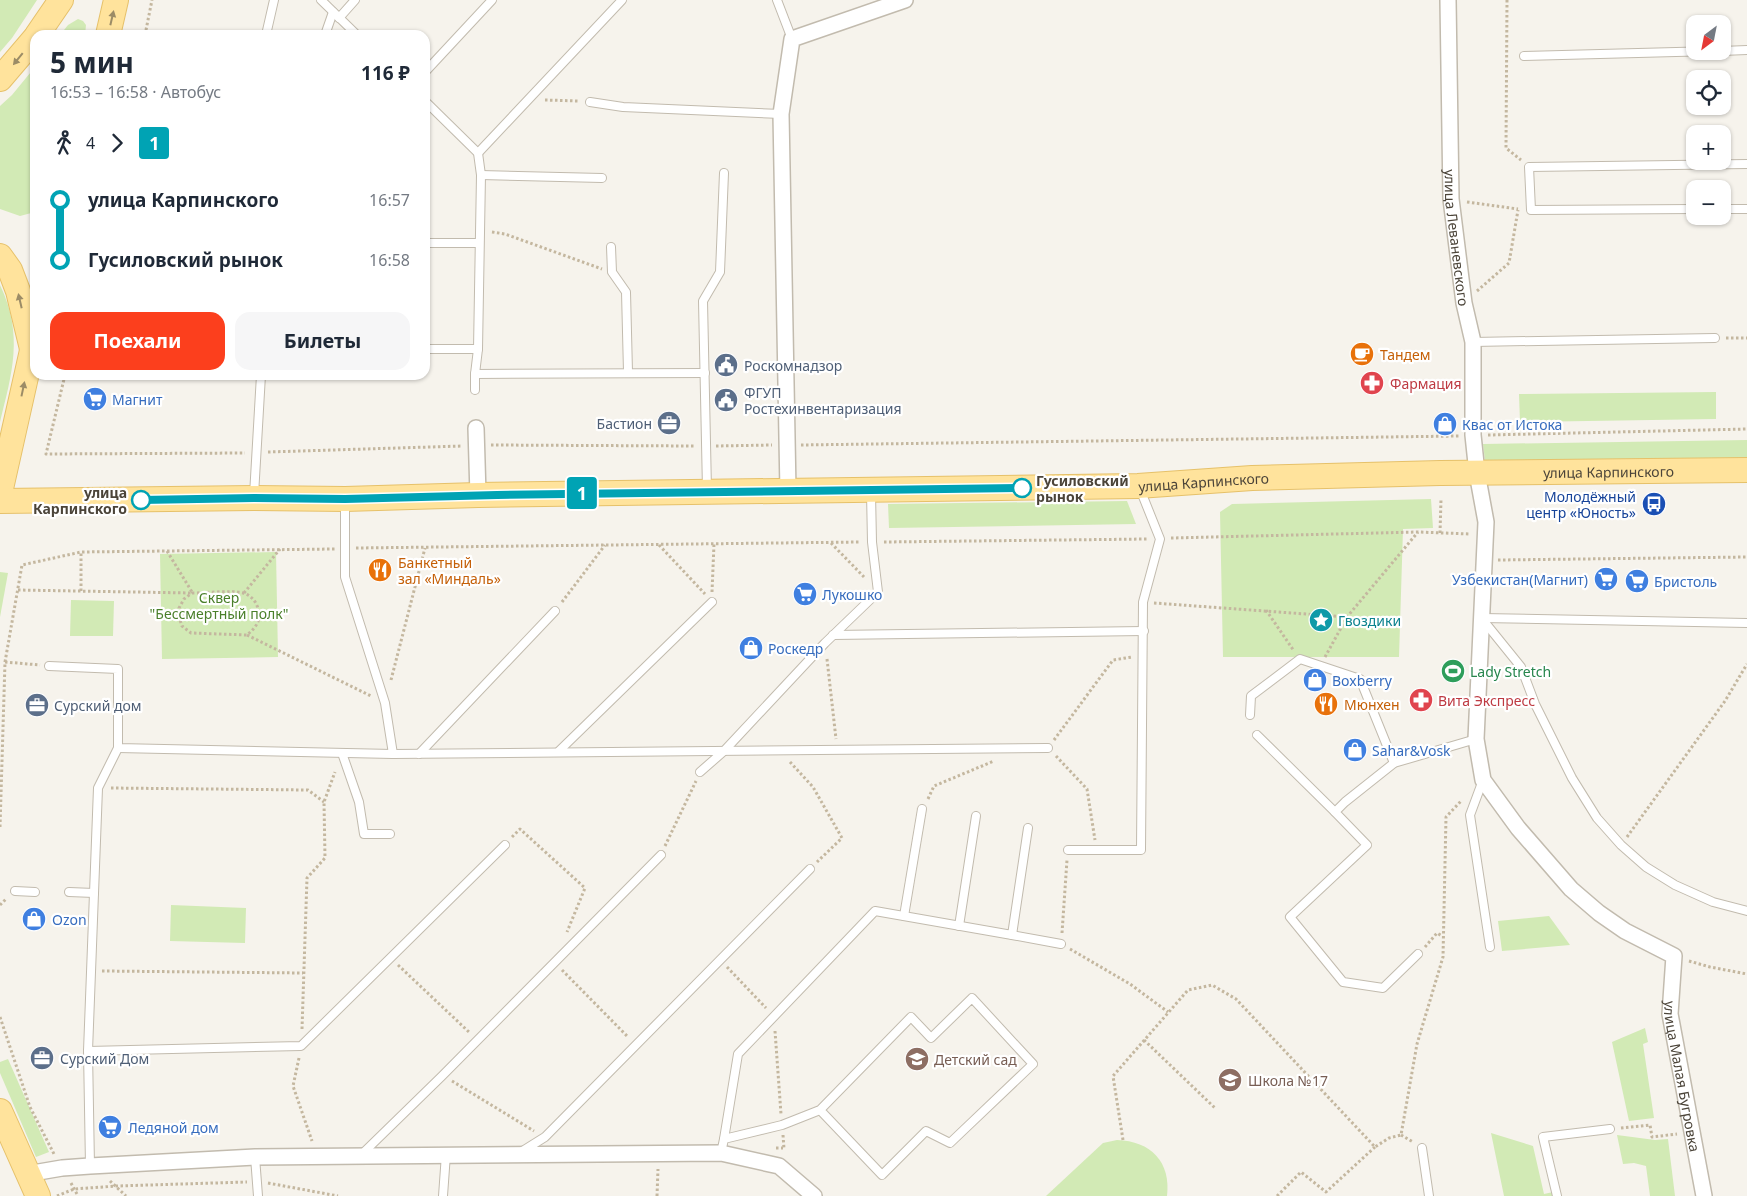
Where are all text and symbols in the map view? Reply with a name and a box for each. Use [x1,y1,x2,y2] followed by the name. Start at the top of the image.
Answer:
[108,10,116,25] one-way arrow
[1686,15,1731,60] north arrow
[1686,15,1731,225] map controls
[50,43,134,81] text: 5 мин
[12,52,23,65] one-way arrow
[361,60,410,86] text: 116 ₽
[1686,70,1731,115] button: locate
[50,81,221,103] text: 16:53 – 16:58 · Автобус
[1686,125,1731,170] button: +
[50,129,78,157] icon: walk
[103,129,131,157] icon: forward
[149,131,159,155] text: 1
[86,132,95,154] text: 4
[1441,169,1474,307] street label: улица Леваневского
[1686,180,1731,225] button: −
[88,187,279,213] text: улица Карпинского
[369,189,410,211] text: 16:57
[88,247,283,273] text: Гусиловский рынок
[369,249,410,271] text: 16:58
[16,294,24,309] one-way arrow
[50,312,225,370] button: Поехали
[235,312,410,370] button: Билеты
[1349,341,1375,367] cafe icon: Тандем
[1380,345,1431,364] place label: Тандем
[713,352,739,378] public building icon: Роскомнадзор
[744,356,842,375] place label: Роскомнадзор
[1359,370,1385,396] pharmacy icon: Фармация
[1390,374,1462,393] place label: Фармация
[19,382,27,397] one-way arrow
[744,383,901,418] place label: ФГУП Ростехинвентаризация
[82,386,108,412] supermarket icon: Магнит
[713,387,739,413] public building icon: ФГУП Ростехинвентаризация
[112,390,163,409] place label: Магнит
[656,410,682,436] office icon: Бастион
[1432,411,1458,437] shop icon: Квас от Истока
[597,414,652,433] place label: Бастион
[1462,415,1562,434] place label: Квас от Истока
[1543,461,1674,481] street label: улица Карпинского
[1138,468,1269,495] street label: улица Карпинского
[1036,471,1129,506] place label: Гусиловский рынок
[566,477,598,509] line badge: 1
[1012,478,1032,498] marker: Гусиловский рынок
[577,481,587,505] text: 1
[33,483,127,518] place label: улица Карпинского
[1526,487,1636,522] place label: Молодёжный центр «Юность»
[131,490,151,510] marker: улица Карпинского
[1641,491,1667,517] bus stop icon: Молодёжный центр «Юность»
[398,553,501,588] place label: Банкетный зал «Миндаль»
[367,557,393,583] restaurant icon: Банкетный зал «Миндаль»
[1593,566,1619,592] supermarket icon: Узбекистан(Магнит)
[1624,568,1650,594] supermarket icon: Бристоль
[1452,570,1588,589] place label: Узбекистан(Магнит)
[1654,572,1717,591] place label: Бристоль
[792,581,818,607] supermarket icon: Лукошко
[822,585,882,604] place label: Лукошко
[150,588,288,623] park label: Сквер "Бессмертный полк"
[1308,607,1334,633] place icon: Гвоздики
[1338,611,1401,630] place label: Гвоздики
[738,635,764,661] shop icon: Роскедр
[768,639,823,658] place label: Роскедр
[1440,658,1466,684] sports icon: Lady Stretch
[1470,662,1551,681] place label: Lady Stretch
[1302,667,1328,693] shop icon: Boxberry
[1332,671,1393,690] place label: Boxberry
[1408,687,1434,713] pharmacy icon: Вита Экспресс
[1313,691,1339,717] restaurant icon: Мюнхен
[1438,691,1535,710] place label: Вита Экспресс
[24,692,50,718] office icon: Сурский дом
[1344,695,1400,714] place label: Мюнхен
[54,696,142,715] place label: Сурский дом
[1342,737,1368,763] shop icon: Sahar&Vosk
[1372,741,1451,760] place label: Sahar&Vosk
[21,906,47,932] shop icon: Ozon
[52,910,87,929] place label: Ozon
[1660,1000,1705,1153] street label: улица Малая Бугровка
[29,1045,55,1071] office icon: Сурский Дом
[904,1046,930,1072] school or university icon: Детский сад
[60,1049,149,1068] place label: Сурский Дом
[934,1050,1017,1069] place label: Детский сад
[1217,1067,1243,1093] school or university icon: Школа №17
[1248,1071,1328,1090] place label: Школа №17
[97,1114,123,1140] supermarket icon: Ледяной дом
[128,1118,219,1137] place label: Ледяной дом

